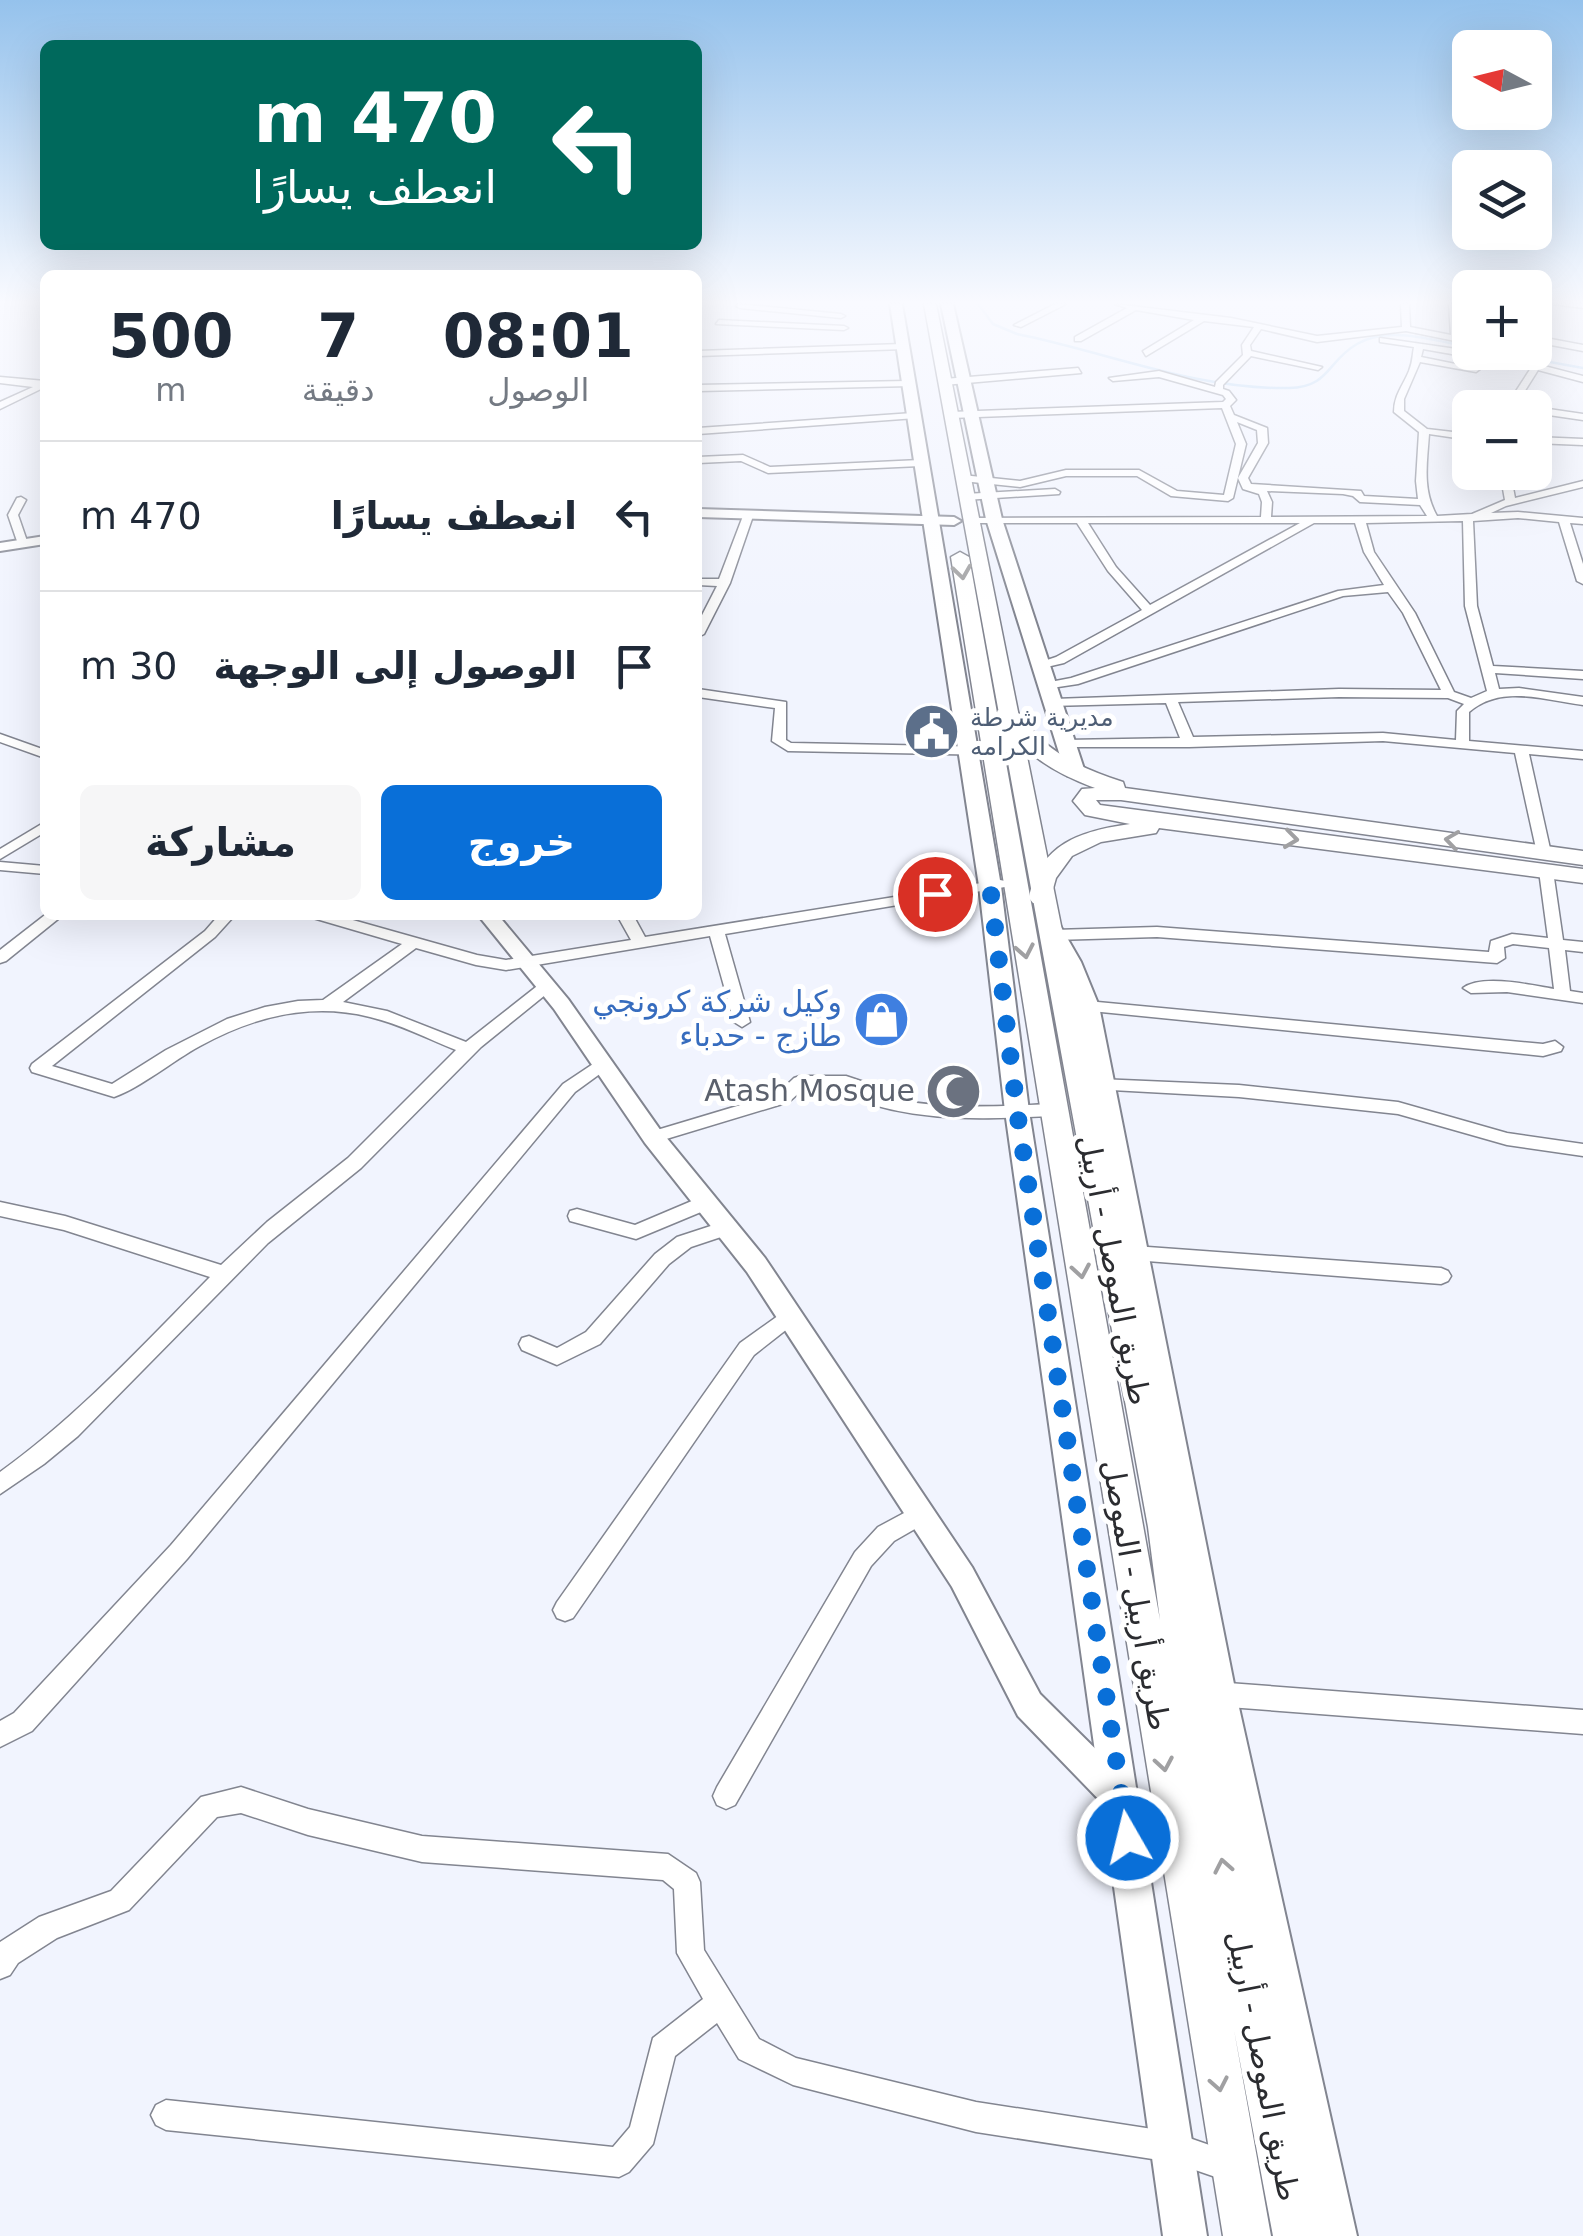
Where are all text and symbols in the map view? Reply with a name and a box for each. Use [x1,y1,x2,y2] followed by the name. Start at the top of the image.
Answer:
[1452,30,1552,130] north arrow
[1452,30,1552,490] map controls
[254,77,497,159] text: 470 m
[532,80,662,210] icon: left
[1452,150,1552,250] button: layers
[252,161,497,214] text: انعطف يسارًا
[1452,270,1552,370] button: +
[108,301,234,371] text: 500
[317,301,359,371] text: 7
[443,301,634,371] text: 08:01
[155,371,187,409] text: m
[302,371,374,409] text: دقيقة
[487,371,589,409] text: الوصول
[1452,390,1552,490] button: −
[607,489,662,544] icon: left
[80,494,202,538] text: 470 m
[331,494,577,538] text: انعطف يسارًا
[951,564,972,580] one-way arrow
[607,639,662,694] icon: arrive
[80,644,177,688] text: 30 m
[214,644,577,688] text: الوصول إلى الوجهة
[901,701,961,761] public building icon: مديرية شرطة الكرامه
[970,703,1114,761] place label: مديرية شرطة الكرامه
[80,785,361,900] button: مشاركة
[381,785,662,900] button: خروج
[1282,827,1299,848] one-way arrow
[1443,830,1460,851] one-way arrow
[893,852,978,937] pin
[908,867,963,922] icon: arrive
[1014,942,1035,959] one-way arrow
[592,984,842,1054] place label: وكيل شركة كرونجي طازج - حدباء
[851,989,911,1049] shop icon: وكيل شركة كرونجي طازج - حدباء
[924,1061,984,1121] mosque icon: Atash Mosque
[704,1073,915,1108] place label: Atash Mosque
[1071,1131,1161,1408] street label: طريق الموصل - أربيل
[1070,1263,1091,1279] one-way arrow
[1095,1456,1181,1733] street label: طريق أربيل - الموصل
[1153,1756,1174,1772] one-way arrow
[1076,1786,1180,1890] position arrow
[1213,1858,1234,1874] one-way arrow
[1220,1927,1310,2204] street label: طريق الموصل - أربيل
[1208,2076,1229,2093] one-way arrow

